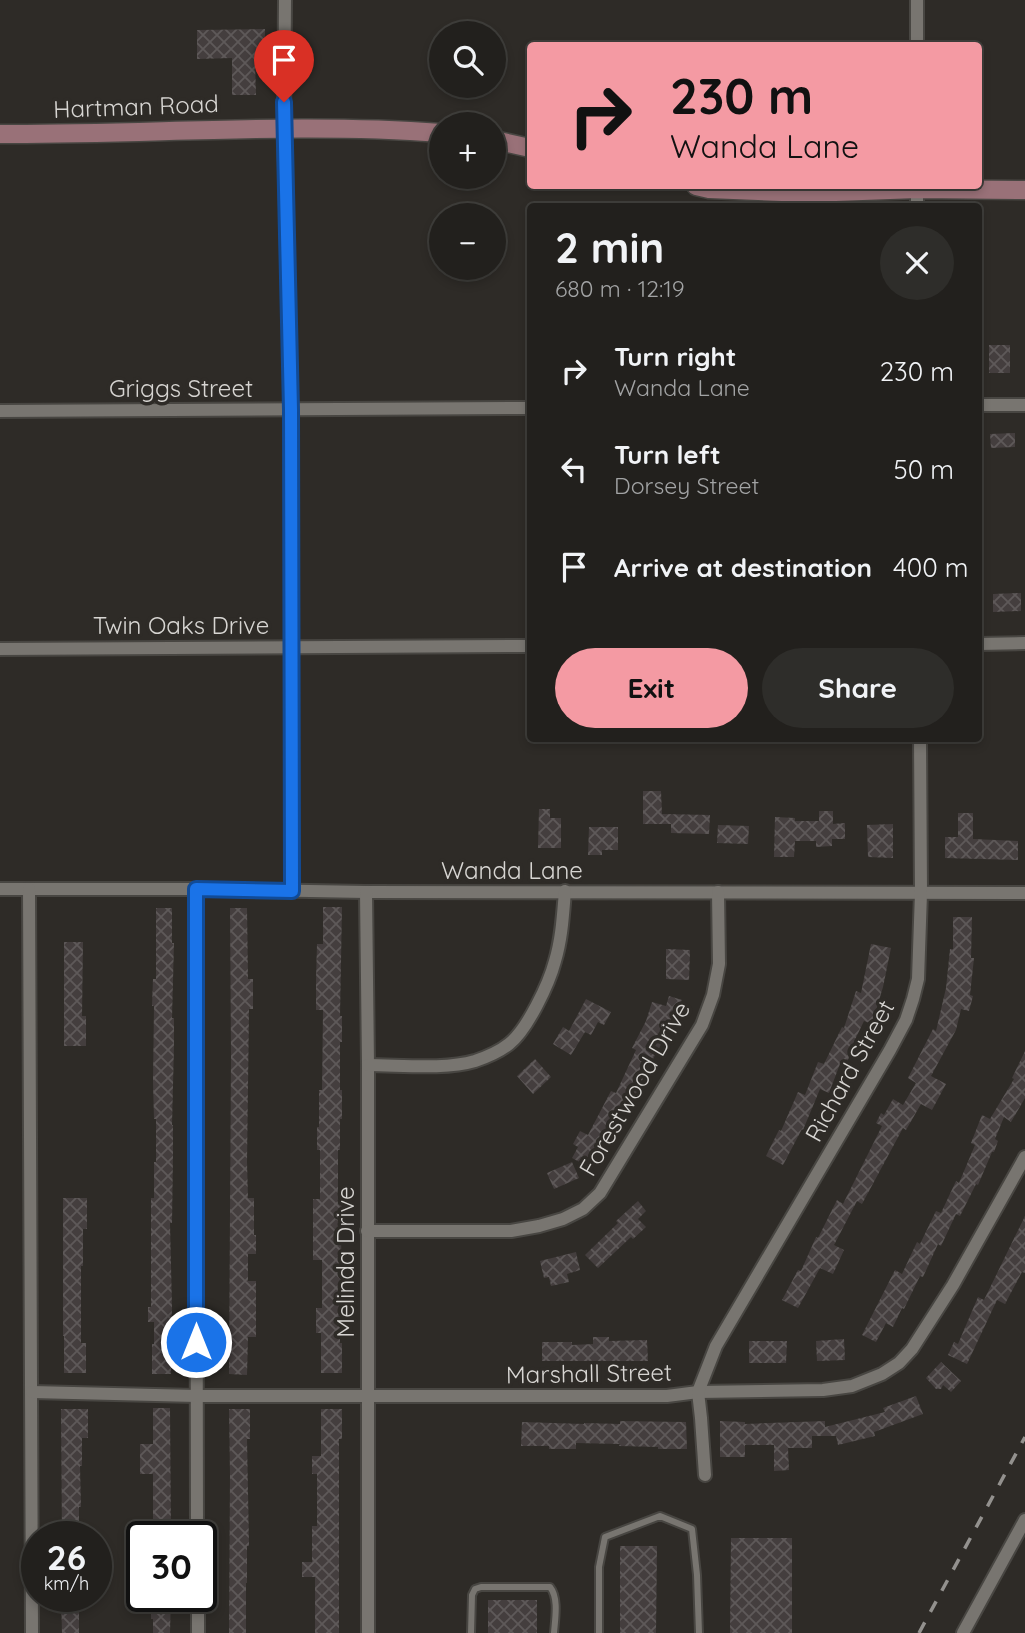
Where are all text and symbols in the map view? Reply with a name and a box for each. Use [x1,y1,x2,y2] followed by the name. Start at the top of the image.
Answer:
[429,21,506,280] map controls
[429,21,506,98] button: search
[254,30,314,102] pin
[265,41,303,79] icon: arrive
[670,65,813,126] text: 230 m
[555,70,646,161] icon: right
[53,88,219,124] street label: Hartman Road
[429,112,506,189] button: +
[670,126,859,166] text: Wanda Lane
[429,203,506,280] button: −
[555,221,664,274] text: 2 min
[880,226,954,300] button: close
[555,274,685,303] text: 680 m · 12:19
[614,340,736,373] text: Turn right
[555,352,593,390] icon: right
[880,355,954,388] text: 230 m
[109,373,253,403] street label: Griggs Street
[614,373,750,402] text: Wanda Lane
[614,438,721,471] text: Turn left
[555,450,593,488] icon: left
[894,453,954,486] text: 50 m
[614,471,759,500] text: Dorsey Street
[555,548,593,586] icon: arrive
[614,551,872,584] text: Arrive at destination
[893,551,968,584] text: 400 m
[93,610,269,640] street label: Twin Oaks Drive
[555,648,748,728] button: Exit
[762,648,954,728] button: Share
[441,855,583,885] street label: Wanda Lane
[798,994,900,1147] street label: Richard Street
[572,996,696,1181] street label: Forestwood Drive
[330,1186,360,1338] street label: Melinda Drive
[159,1305,233,1379] position arrow
[506,1357,672,1389] street label: Marshall Street
[126,1521,217,1612] speed limit sign: 30
[47,1535,86,1579] text: 26
[44,1572,89,1595] text: km/h

